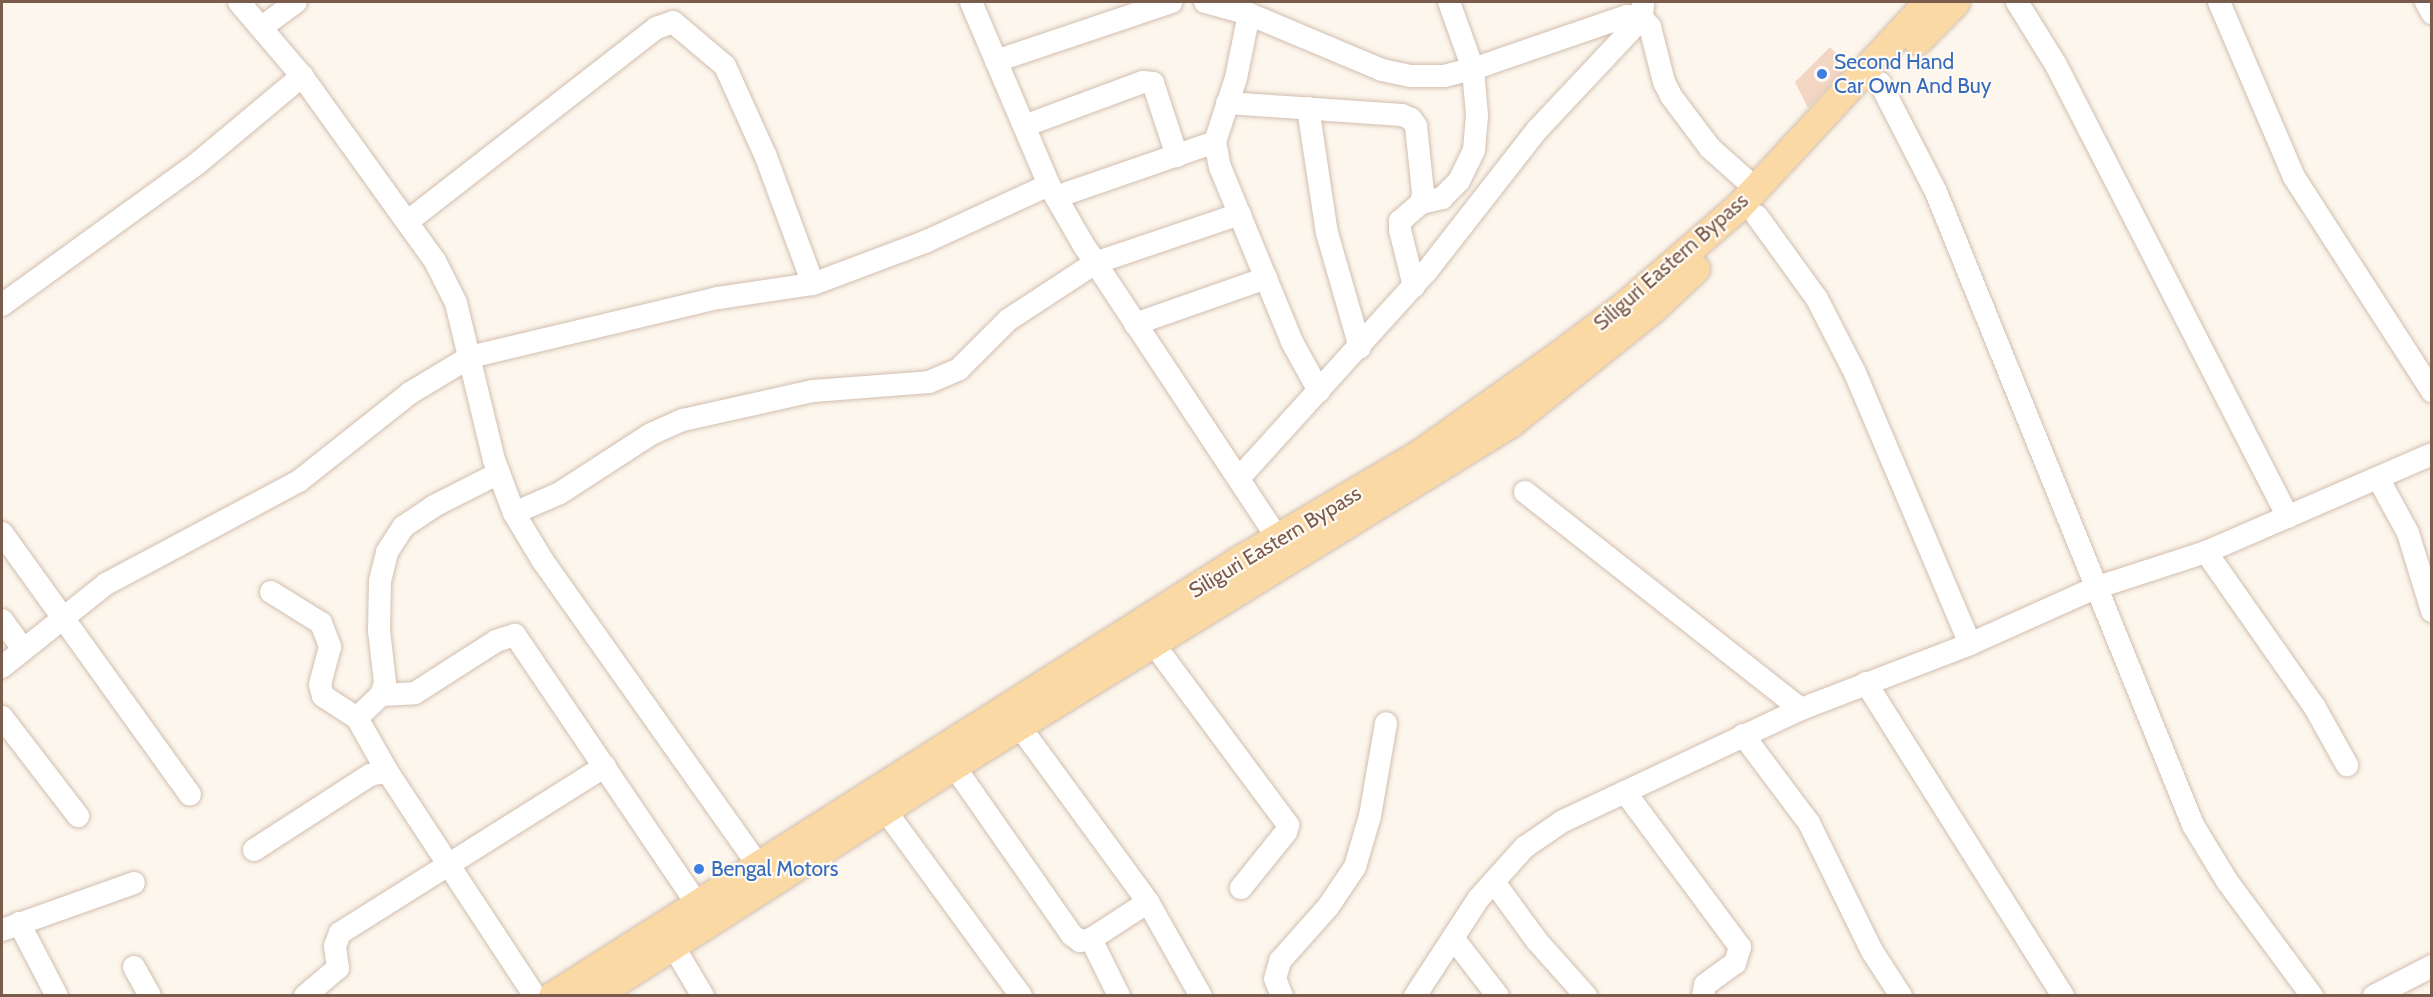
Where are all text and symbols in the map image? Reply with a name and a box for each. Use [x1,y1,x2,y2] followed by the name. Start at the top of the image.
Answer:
[1834,49,1991,99] place label: Second Hand Car Own And Buy
[1815,67,1829,81] marker: Second Hand Car Own And Buy
[1589,188,1753,336] street label: Siliguri Eastern Bypass
[1184,481,1366,603] street label: Siliguri Eastern Bypass
[711,856,838,882] place label: Bengal Motors
[692,862,706,876] marker: Bengal Motors

